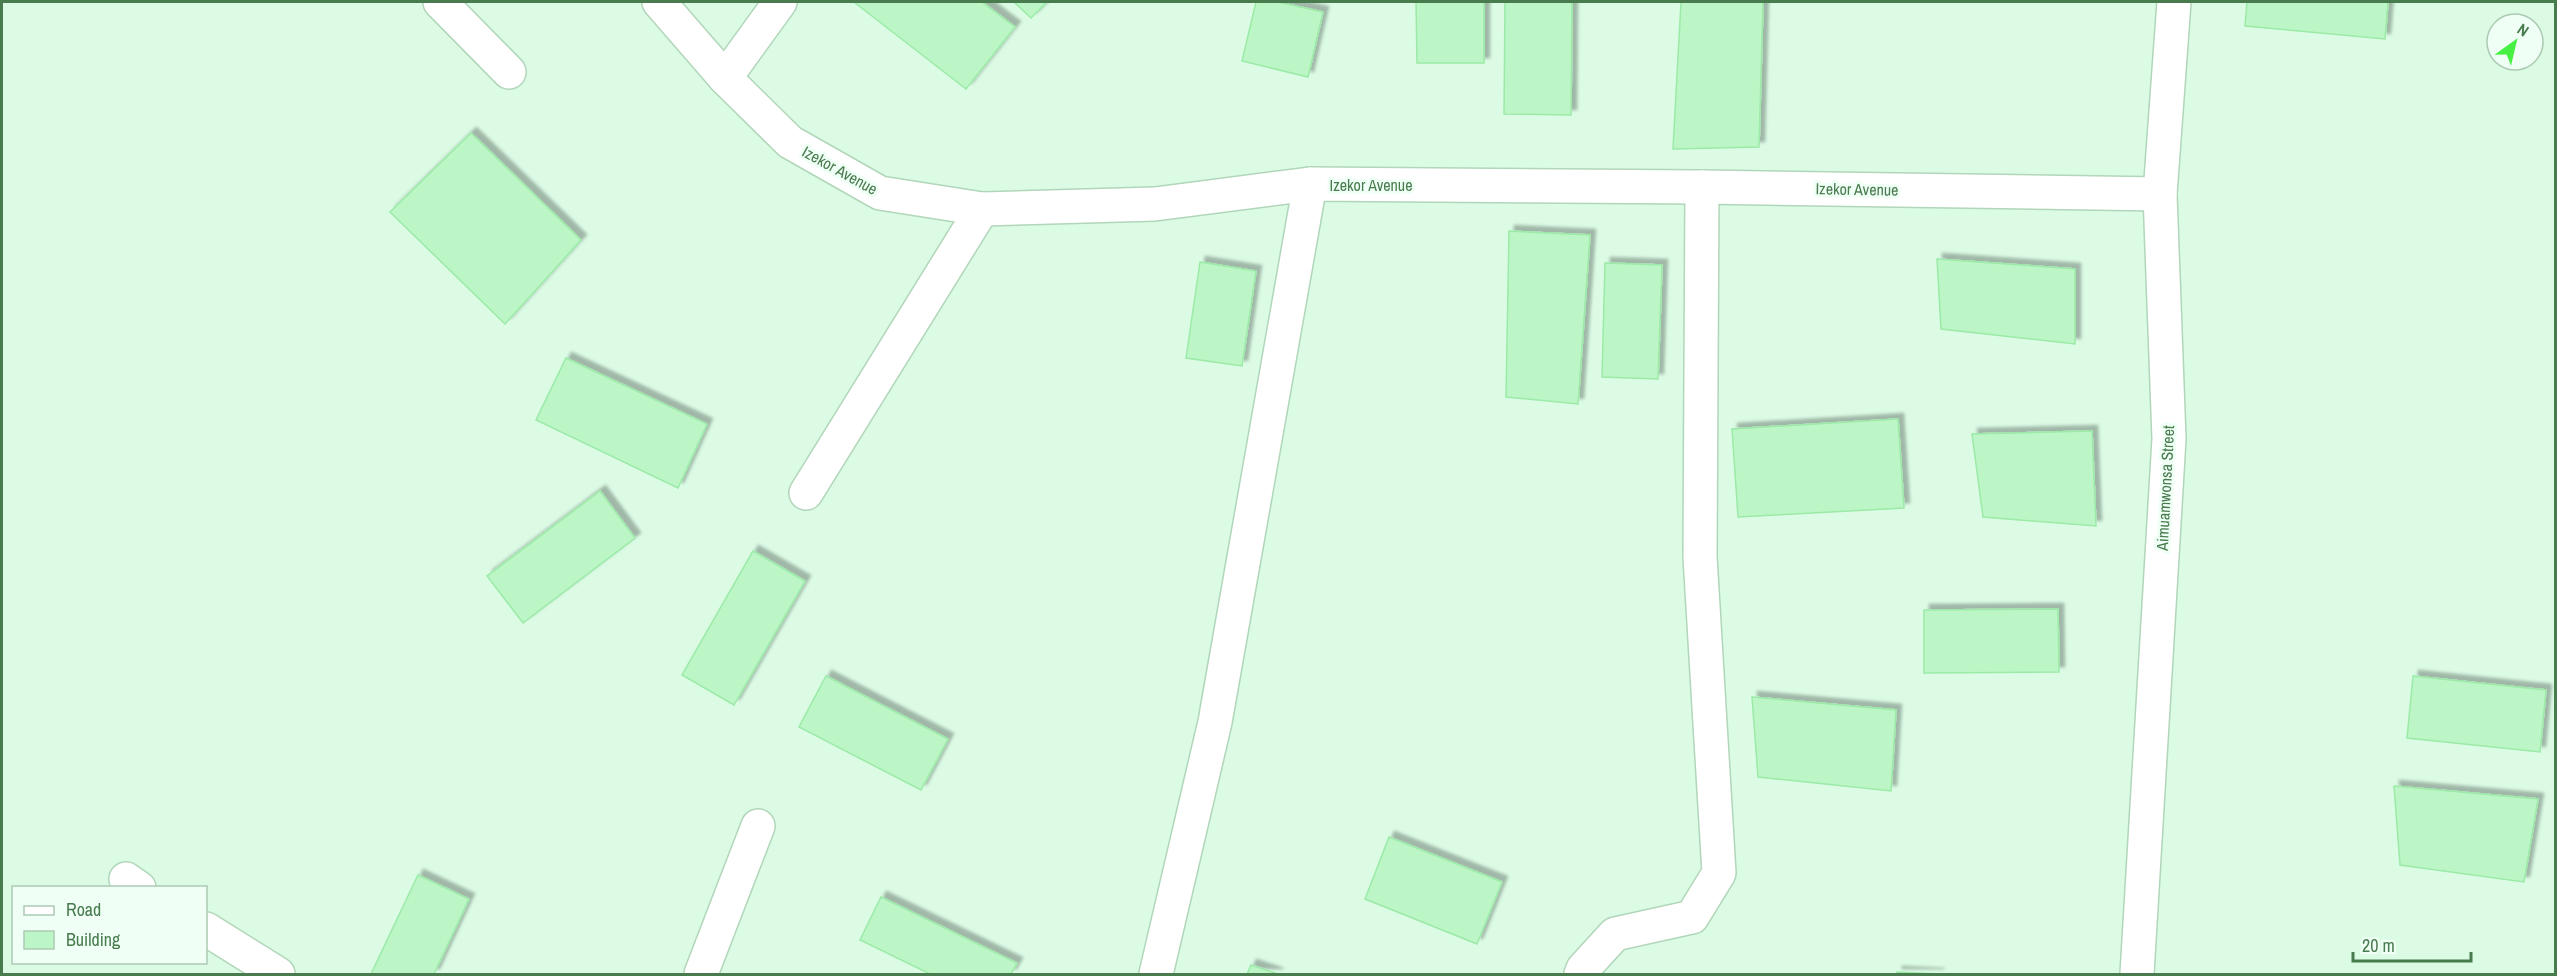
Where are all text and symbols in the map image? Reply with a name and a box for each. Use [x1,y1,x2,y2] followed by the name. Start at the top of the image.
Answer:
[2485,12,2545,72] north arrow
[2513,18,2533,41] text: N
[798,140,882,200] street label: Izekor Avenue
[1330,174,1412,196] street label: Izekor Avenue
[1815,177,1899,201] street label: Izekor Avenue
[2151,424,2179,552] street label: Aimuamwonsa Street
[12,886,207,964] legend
[66,897,101,922] text: Road
[2353,925,2472,963] scale bar
[66,927,121,952] text: Building
[2362,933,2395,958] text: 20 m

